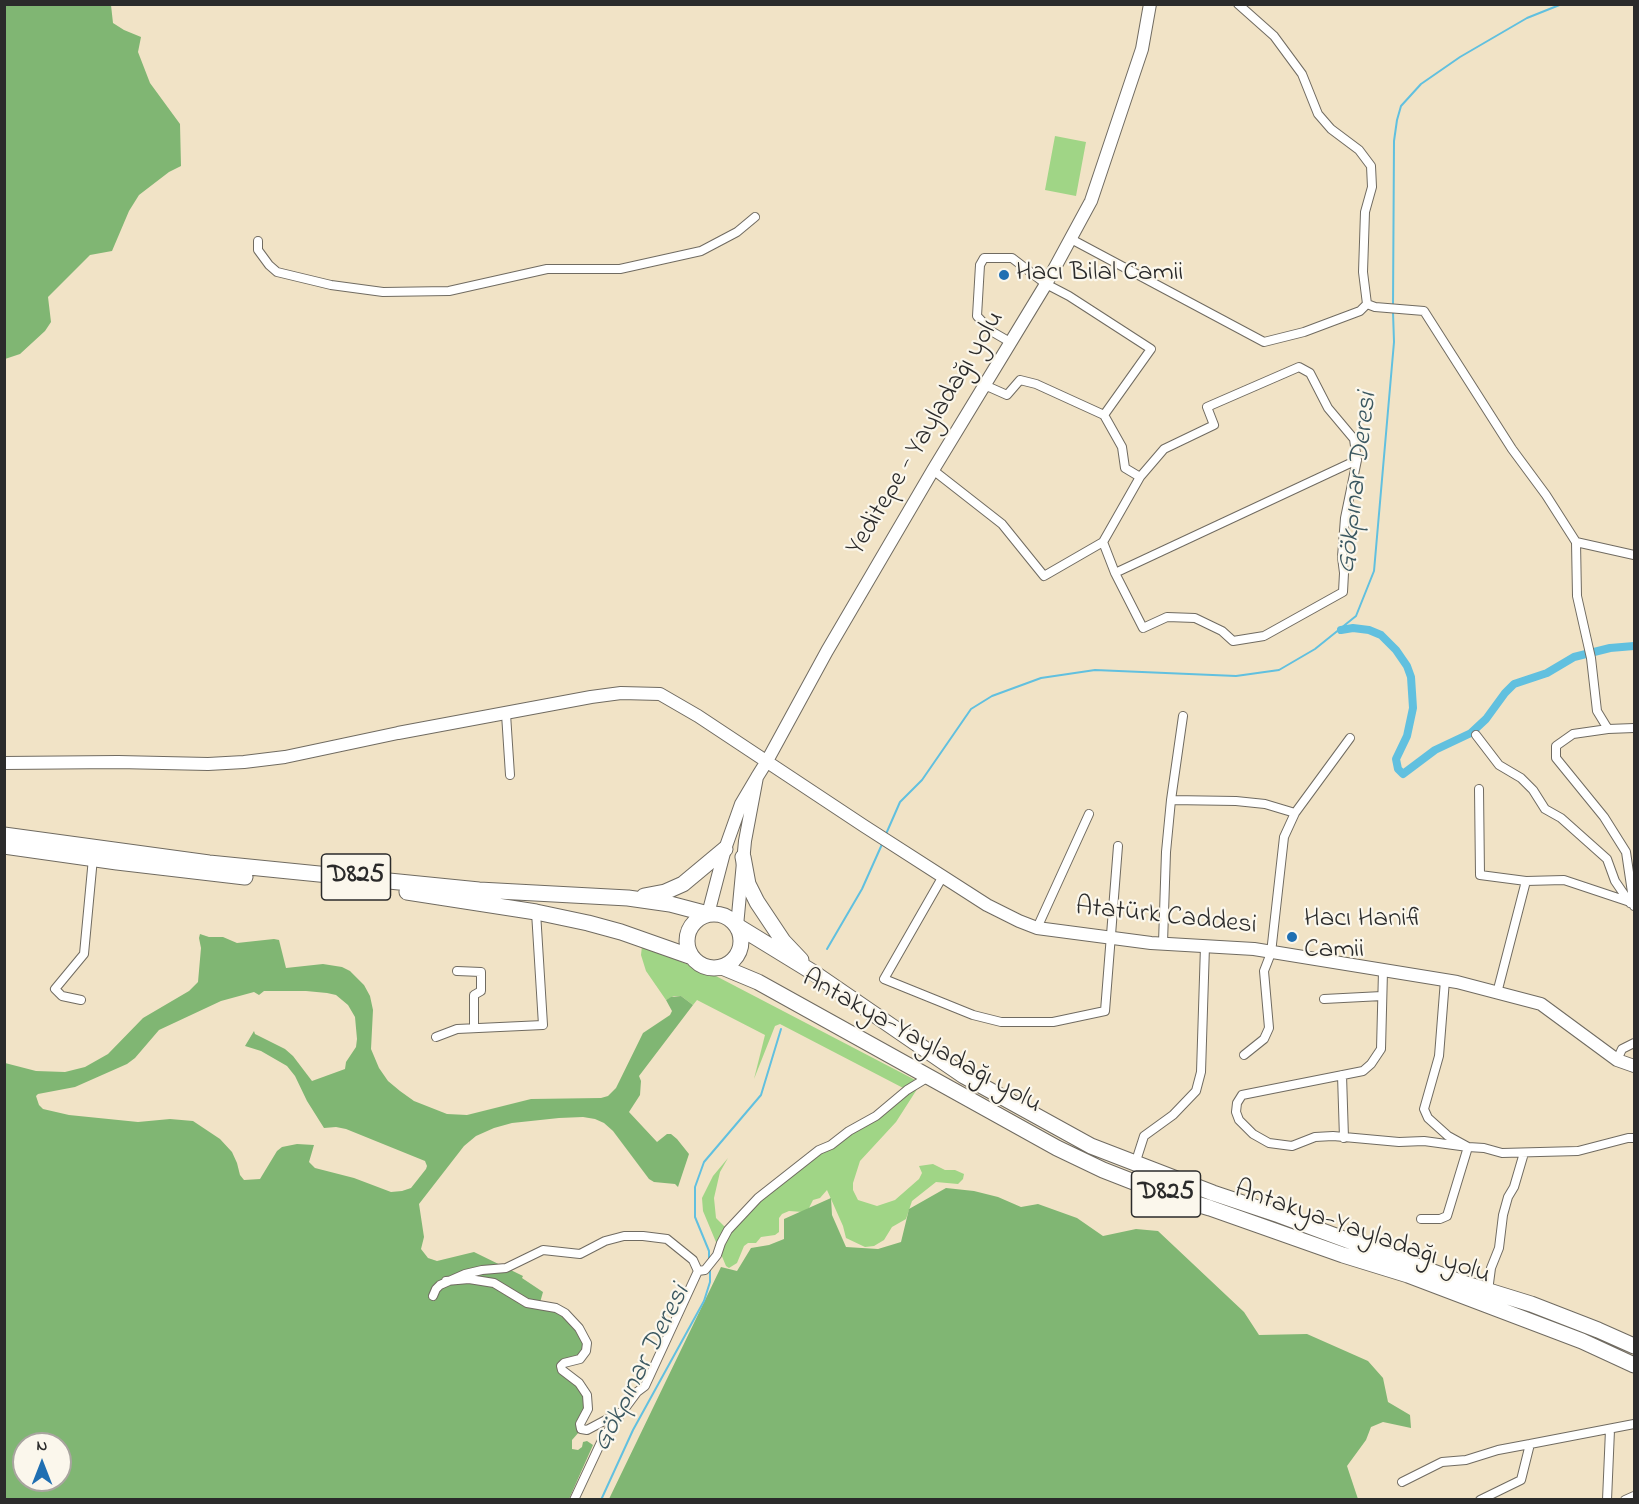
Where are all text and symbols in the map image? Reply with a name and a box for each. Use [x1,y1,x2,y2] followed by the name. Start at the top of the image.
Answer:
[1016,259,1183,291] place label: Hacı Bilal Camii
[997,268,1011,282] marker: Hacı Bilal Camii
[841,306,1013,562] street label: Yeditepe - Yayladağı yolu
[1331,391,1387,575] water label: Gökpınar Deresi
[322,854,391,900] road number: D825
[1074,892,1258,944] street label: Atatürk Caddesi
[1304,905,1424,968] place label: Hacı Hanifi Camii
[1285,930,1299,944] marker: Hacı Hanifi Camii
[796,964,1046,1122] street label: Antakya-Yayladağı yolu
[1132,1171,1200,1217] road number: D825
[1230,1175,1494,1293] street label: Antakya-Yayladağı yolu
[587,1280,699,1458] water label: Gökpınar Deresi
[12,1432,72,1492] north arrow
[37,1434,47,1458] text: N

